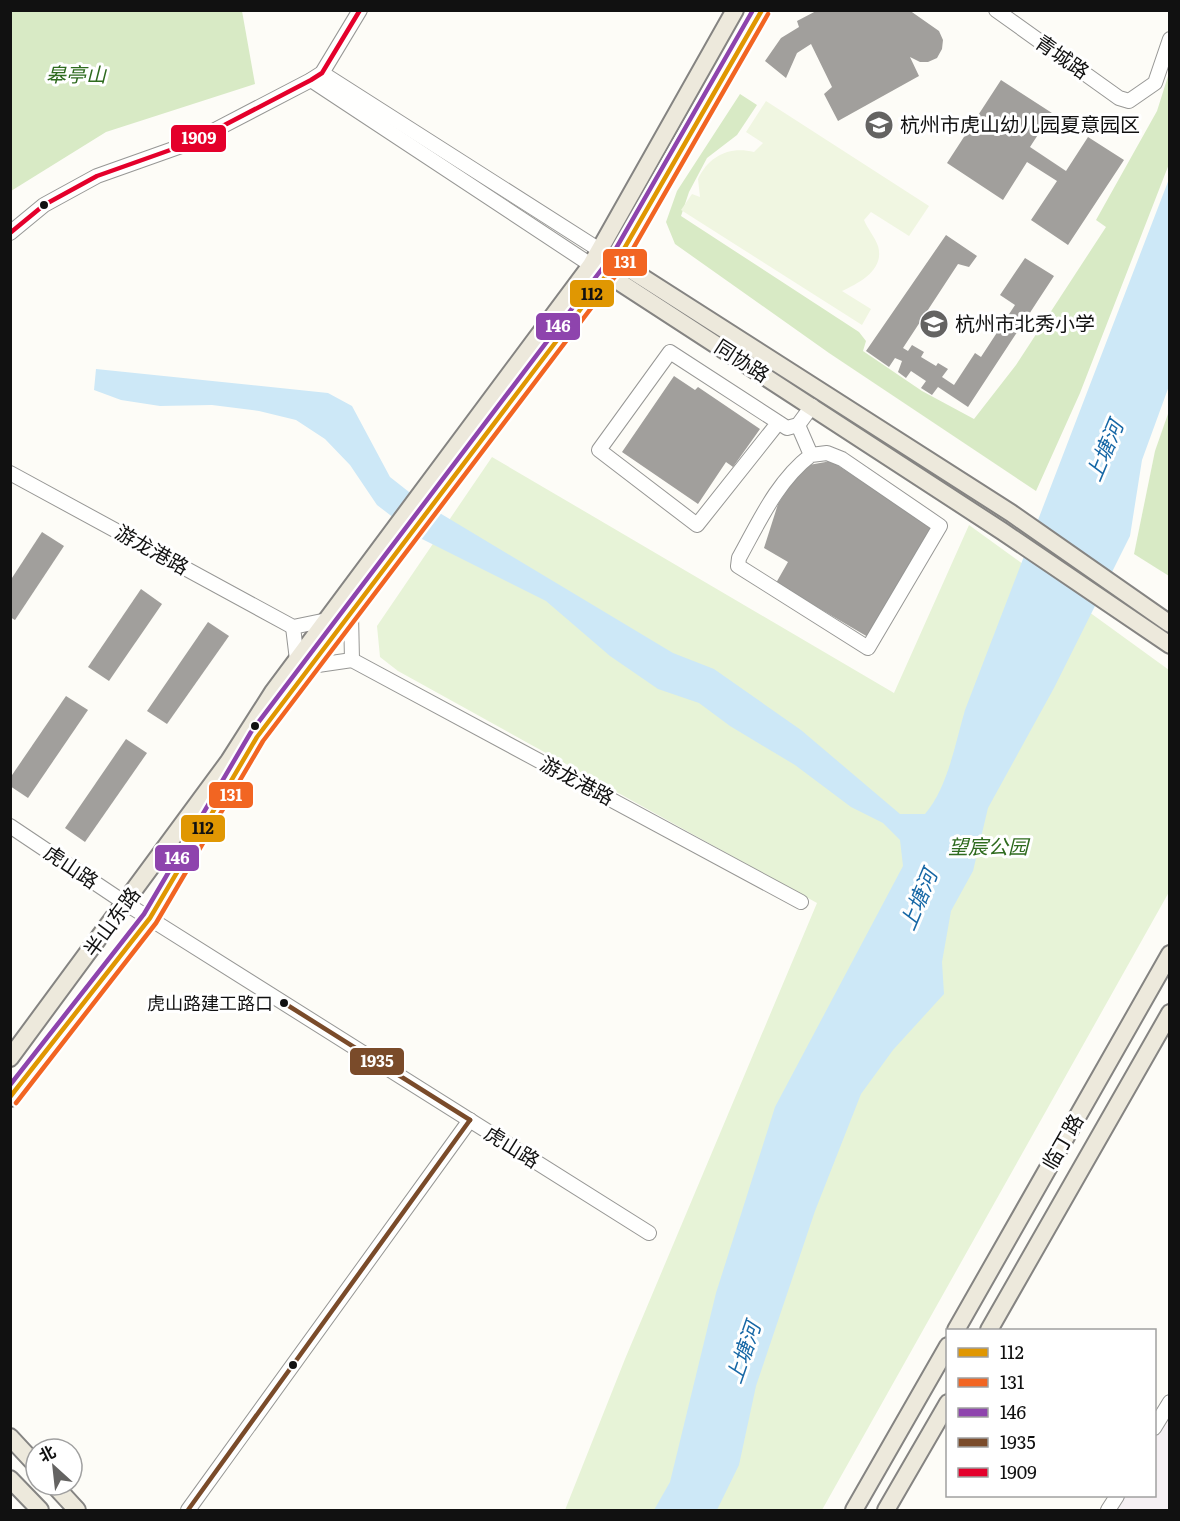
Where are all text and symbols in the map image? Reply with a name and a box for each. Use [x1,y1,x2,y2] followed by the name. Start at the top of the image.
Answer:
[1030,26,1096,85] street label: 青城路
[46,58,108,88] park label: 皋亭山
[900,108,1140,138] place label: 杭州市虎山幼儿园夏意园区
[863,109,895,141] school or university icon: 杭州市虎山幼儿园夏意园区
[170,124,227,153] line badge: 1909
[182,125,216,149] text: 1909
[38,199,50,211] unlabelled marker
[602,248,648,277] line badge: 131
[614,249,636,273] text: 131
[569,279,615,308] line badge: 112
[581,281,603,305] text: 112
[955,307,1095,337] place label: 杭州市北秀小学
[918,308,950,340] school or university icon: 杭州市北秀小学
[535,312,581,341] line badge: 146
[545,313,571,337] text: 146
[710,330,776,388] street label: 同协路
[1076,411,1131,485] water label: 上塘河
[111,516,195,581] street label: 游龙港路
[249,720,261,732] unlabelled marker
[536,747,620,811] street label: 游龙港路
[208,781,254,809] line badge: 131
[220,782,242,806] text: 131
[180,814,226,843] line badge: 112
[192,815,214,839] text: 112
[948,830,1031,860] park label: 望宸公园
[39,836,105,895] street label: 虎山路
[154,844,200,872] line badge: 146
[164,845,190,869] text: 146
[890,860,945,934] water label: 上塘河
[75,880,146,962] street label: 半山东路
[147,989,273,1016] place label: 虎山路建工路口
[278,997,290,1009] marker: 虎山路建工路口
[349,1047,405,1076] line badge: 1935
[360,1048,394,1072] text: 1935
[1033,1108,1089,1174] street label: 临丁路
[480,1117,546,1174] street label: 虎山路
[717,1314,768,1387] water label: 上塘河
[946,1329,1156,1497] legend
[1000,1338,1024,1365] text: 112
[287,1359,299,1371] unlabelled marker
[1000,1368,1024,1395] text: 131
[1000,1398,1027,1425] text: 146
[1000,1428,1036,1455] text: 1935
[24,1437,84,1497] north arrow
[34,1438,59,1467] text: 北
[1000,1458,1037,1485] text: 1909

